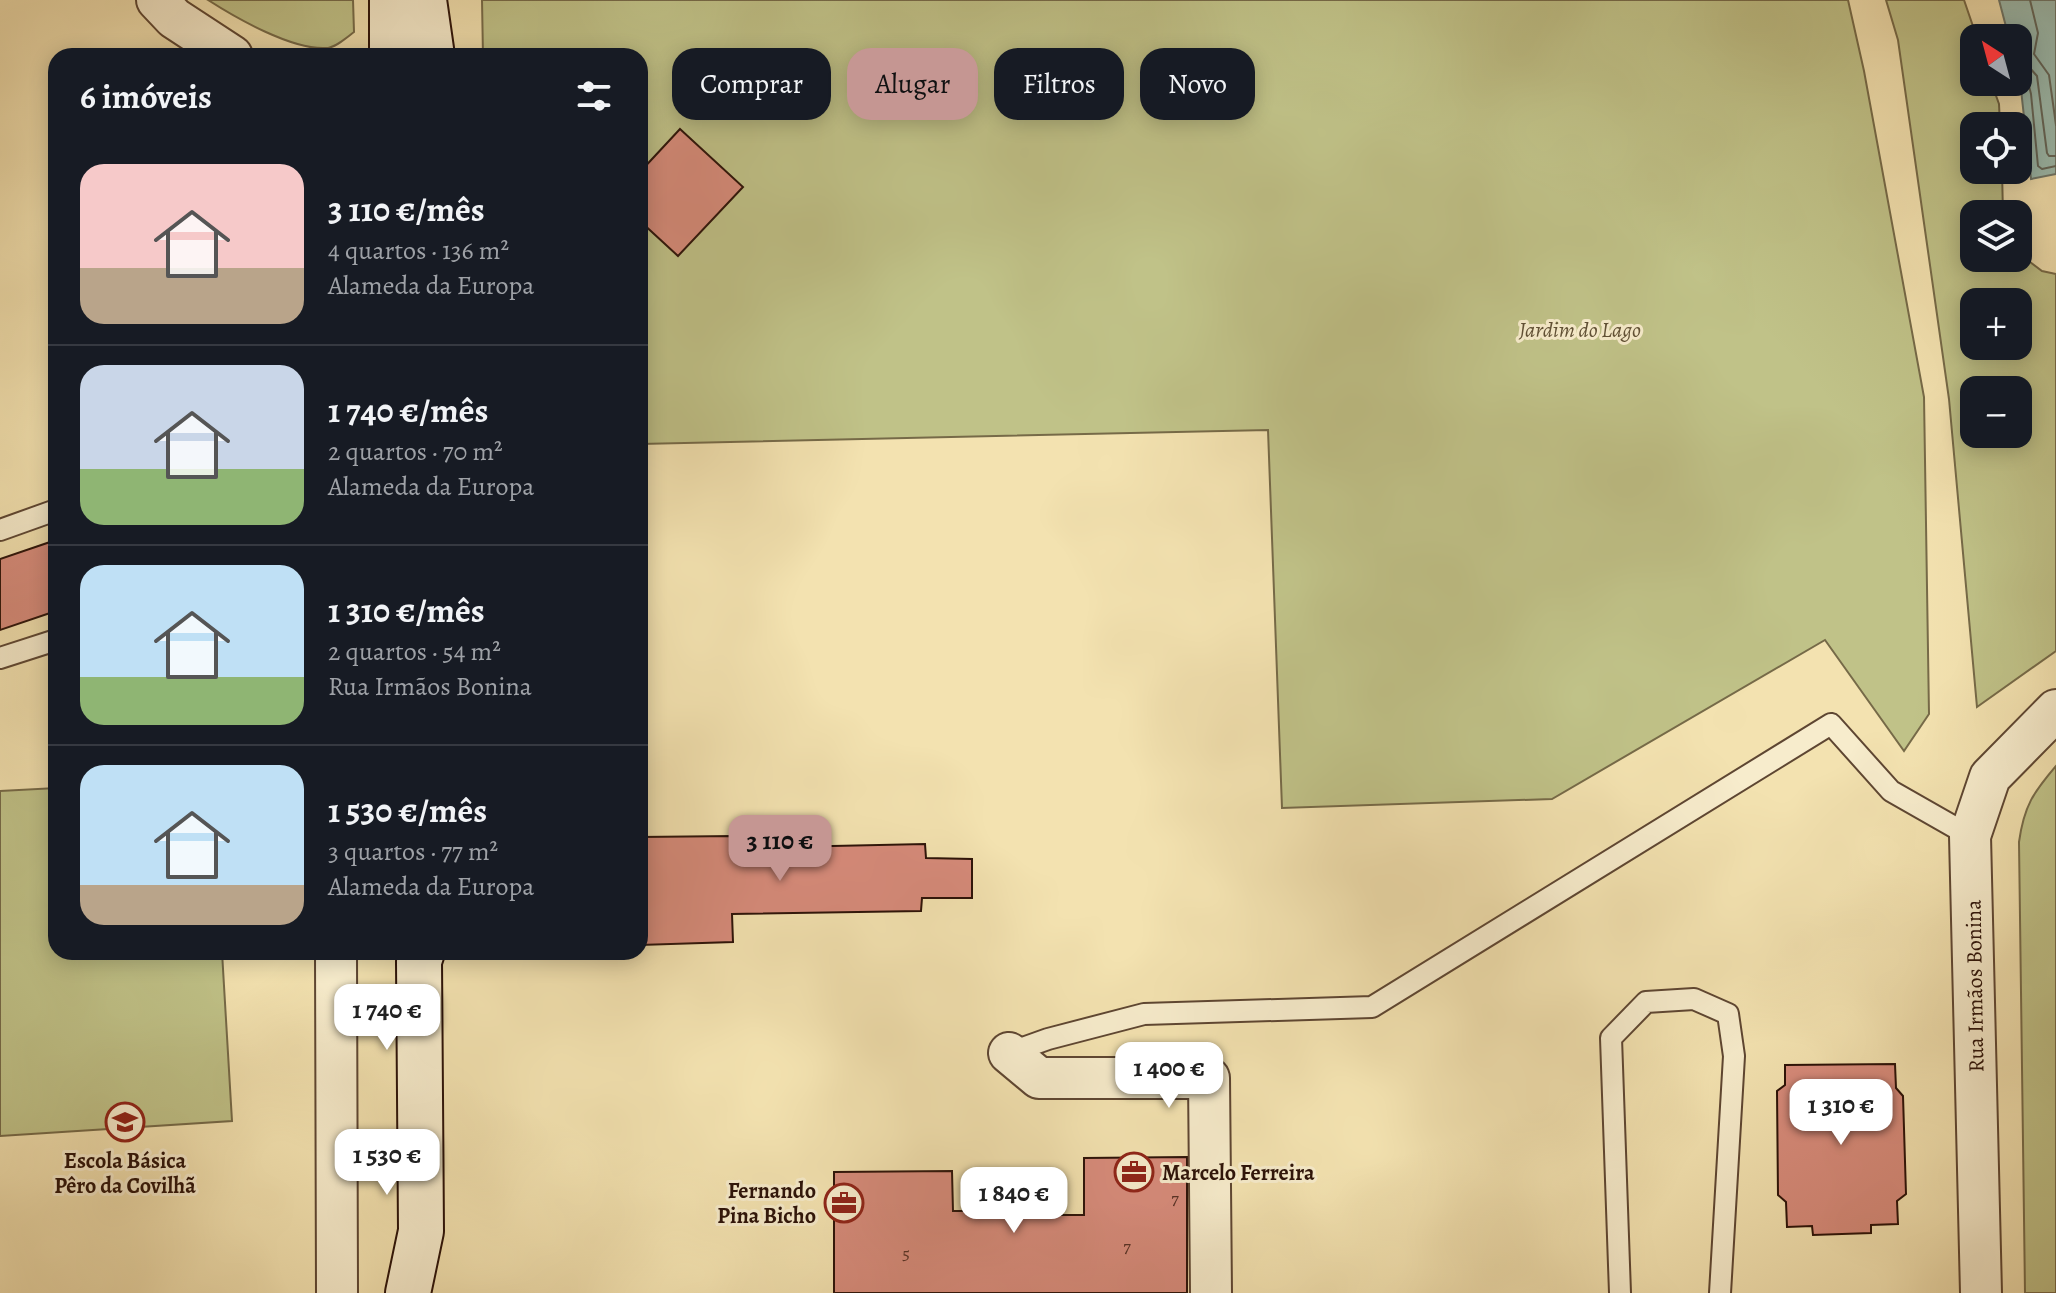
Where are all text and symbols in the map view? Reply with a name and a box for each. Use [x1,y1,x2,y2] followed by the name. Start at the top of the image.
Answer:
[1960,24,2032,96] north arrow
[1960,24,2032,448] map controls
[672,48,831,120] chip: Comprar
[847,48,978,120] chip: Alugar
[994,48,1124,120] chip: Filtros
[1140,48,1255,120] chip: Novo
[80,73,212,120] text: 6 imóveis
[572,74,616,118] icon: filters
[1960,112,2032,184] button: locate
[328,186,485,233] text: 3 110 €/mês
[144,196,240,292] icon: home
[1960,200,2032,272] button: layers
[328,233,509,268] text: 4 quartos · 136 m²
[328,268,534,303] text: Alameda da Europa
[1960,288,2032,360] button: +
[1518,315,1641,345] park label: Jardim do Lago
[1960,376,2032,448] button: −
[328,387,488,434] text: 1 740 €/mês
[144,397,240,493] icon: home
[328,434,503,469] text: 2 quartos · 70 m²
[328,469,534,504] text: Alameda da Europa
[328,587,485,634] text: 1 310 €/mês
[144,597,240,693] icon: home
[328,634,501,669] text: 2 quartos · 54 m²
[328,669,532,704] text: Rua Irmãos Bonina
[328,787,487,834] text: 1 530 €/mês
[144,797,240,893] icon: home
[706,815,854,883] pin: 3 110 €
[747,823,813,858] text: 3 110 €
[328,834,498,869] text: 3 quartos · 77 m²
[328,869,534,904] text: Alameda da Europa
[1958,899,1992,1073] street label: Rua Irmãos Bonina
[313,984,461,1052] pin: 1 740 €
[352,992,422,1027] text: 1 740 €
[1095,1042,1243,1110] pin: 1 400 €
[1133,1050,1205,1085] text: 1 400 €
[1767,1079,1915,1147] pin: 1 310 €
[1808,1087,1874,1122] text: 1 310 €
[104,1101,146,1143] school or university icon: Escola Básica Pêro da Covilhã
[313,1129,461,1197] pin: 1 530 €
[353,1137,421,1172] text: 1 530 €
[54,1146,196,1201] place label: Escola Básica Pêro da Covilhã
[1113,1151,1155,1193] office icon: Marcelo Ferreira
[1162,1158,1315,1188] place label: Marcelo Ferreira
[940,1167,1088,1235] pin: 1 840 €
[978,1175,1050,1210] text: 1 840 €
[717,1176,816,1231] place label: Fernando Pina Bicho
[823,1182,865,1224] office icon: Fernando Pina Bicho
[1171,1186,1179,1210] house number: 7
[1123,1234,1131,1258] house number: 7
[902,1241,910,1265] house number: 5

